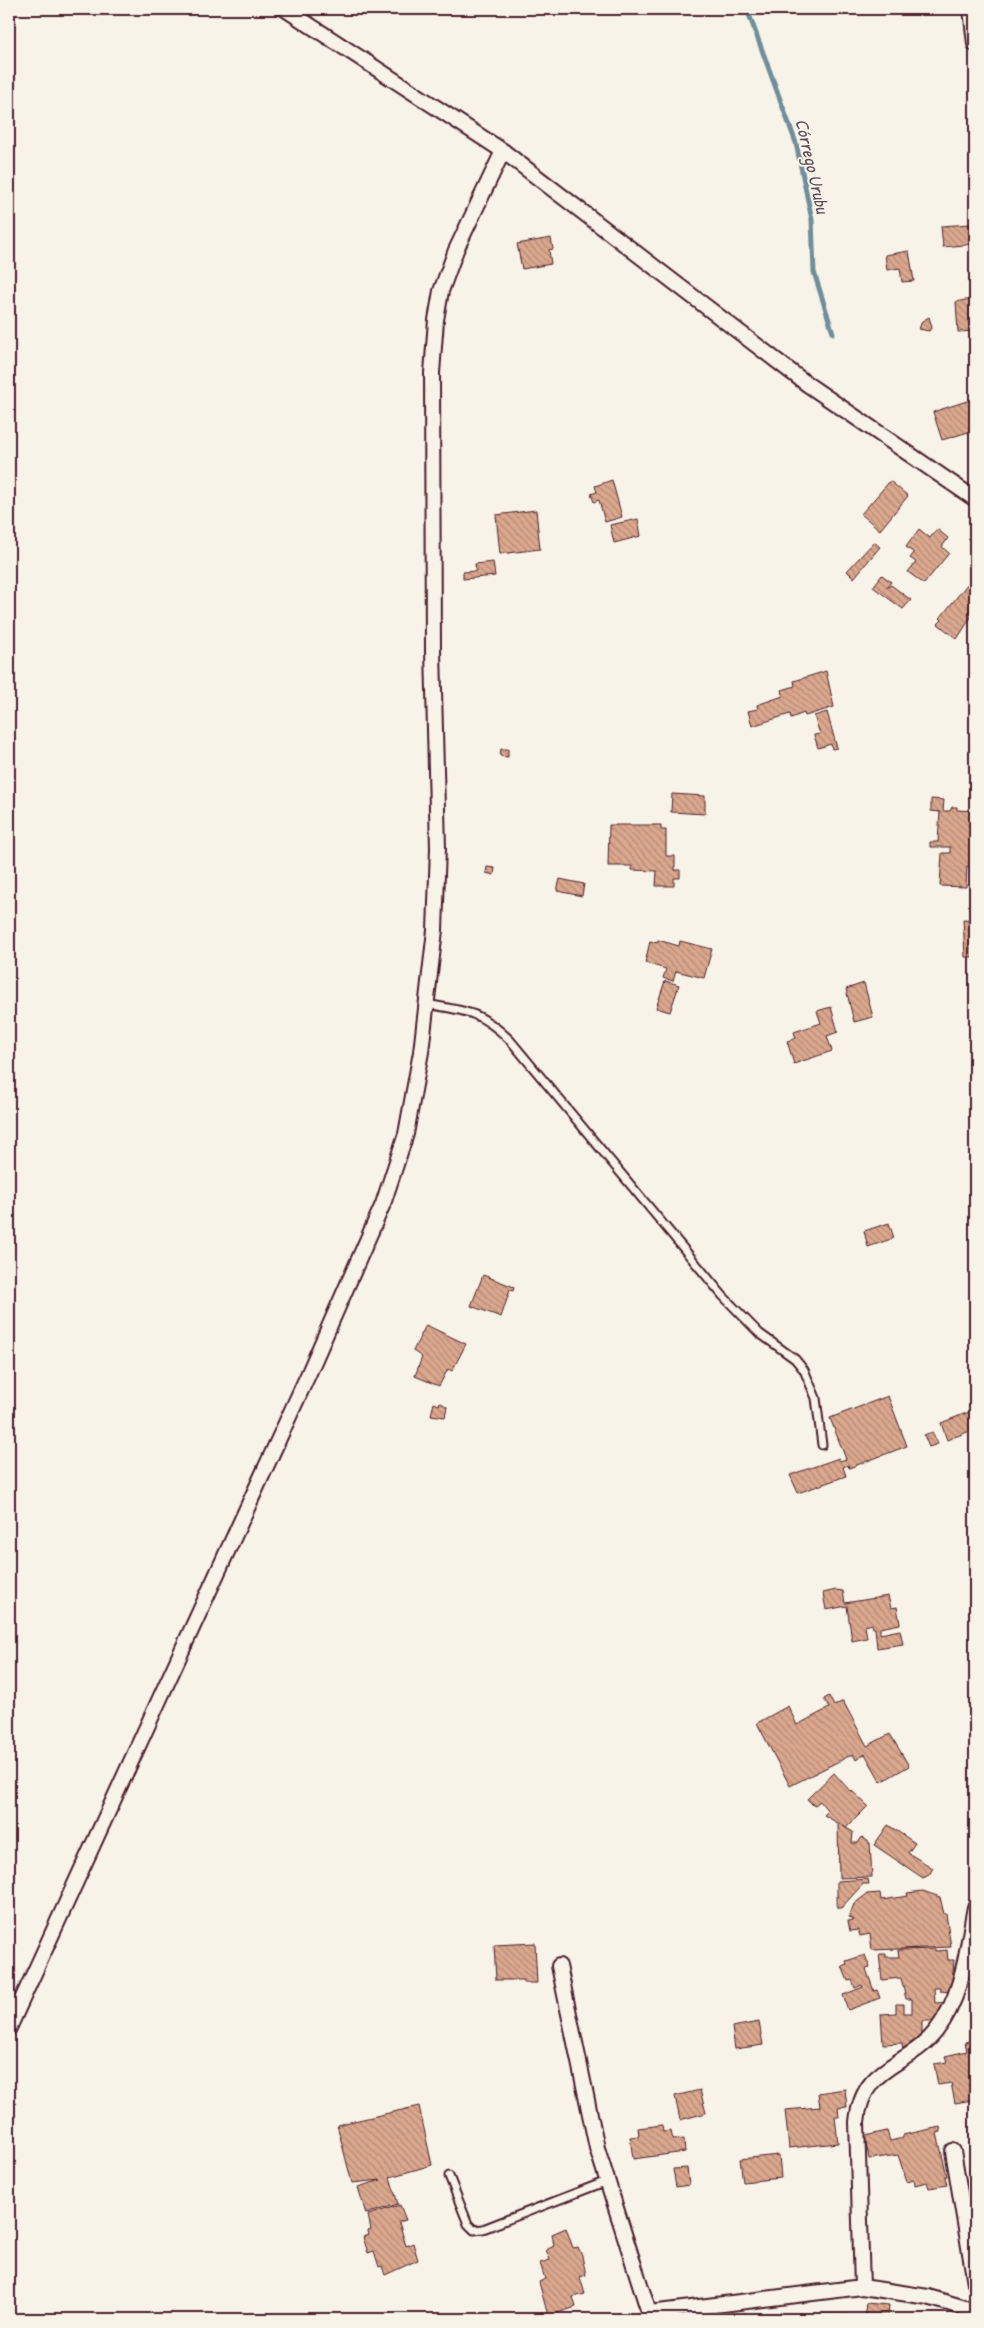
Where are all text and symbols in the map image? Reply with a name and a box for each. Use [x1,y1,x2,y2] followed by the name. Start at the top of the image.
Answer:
[789,116,836,217] water label: Córrego Urubu

